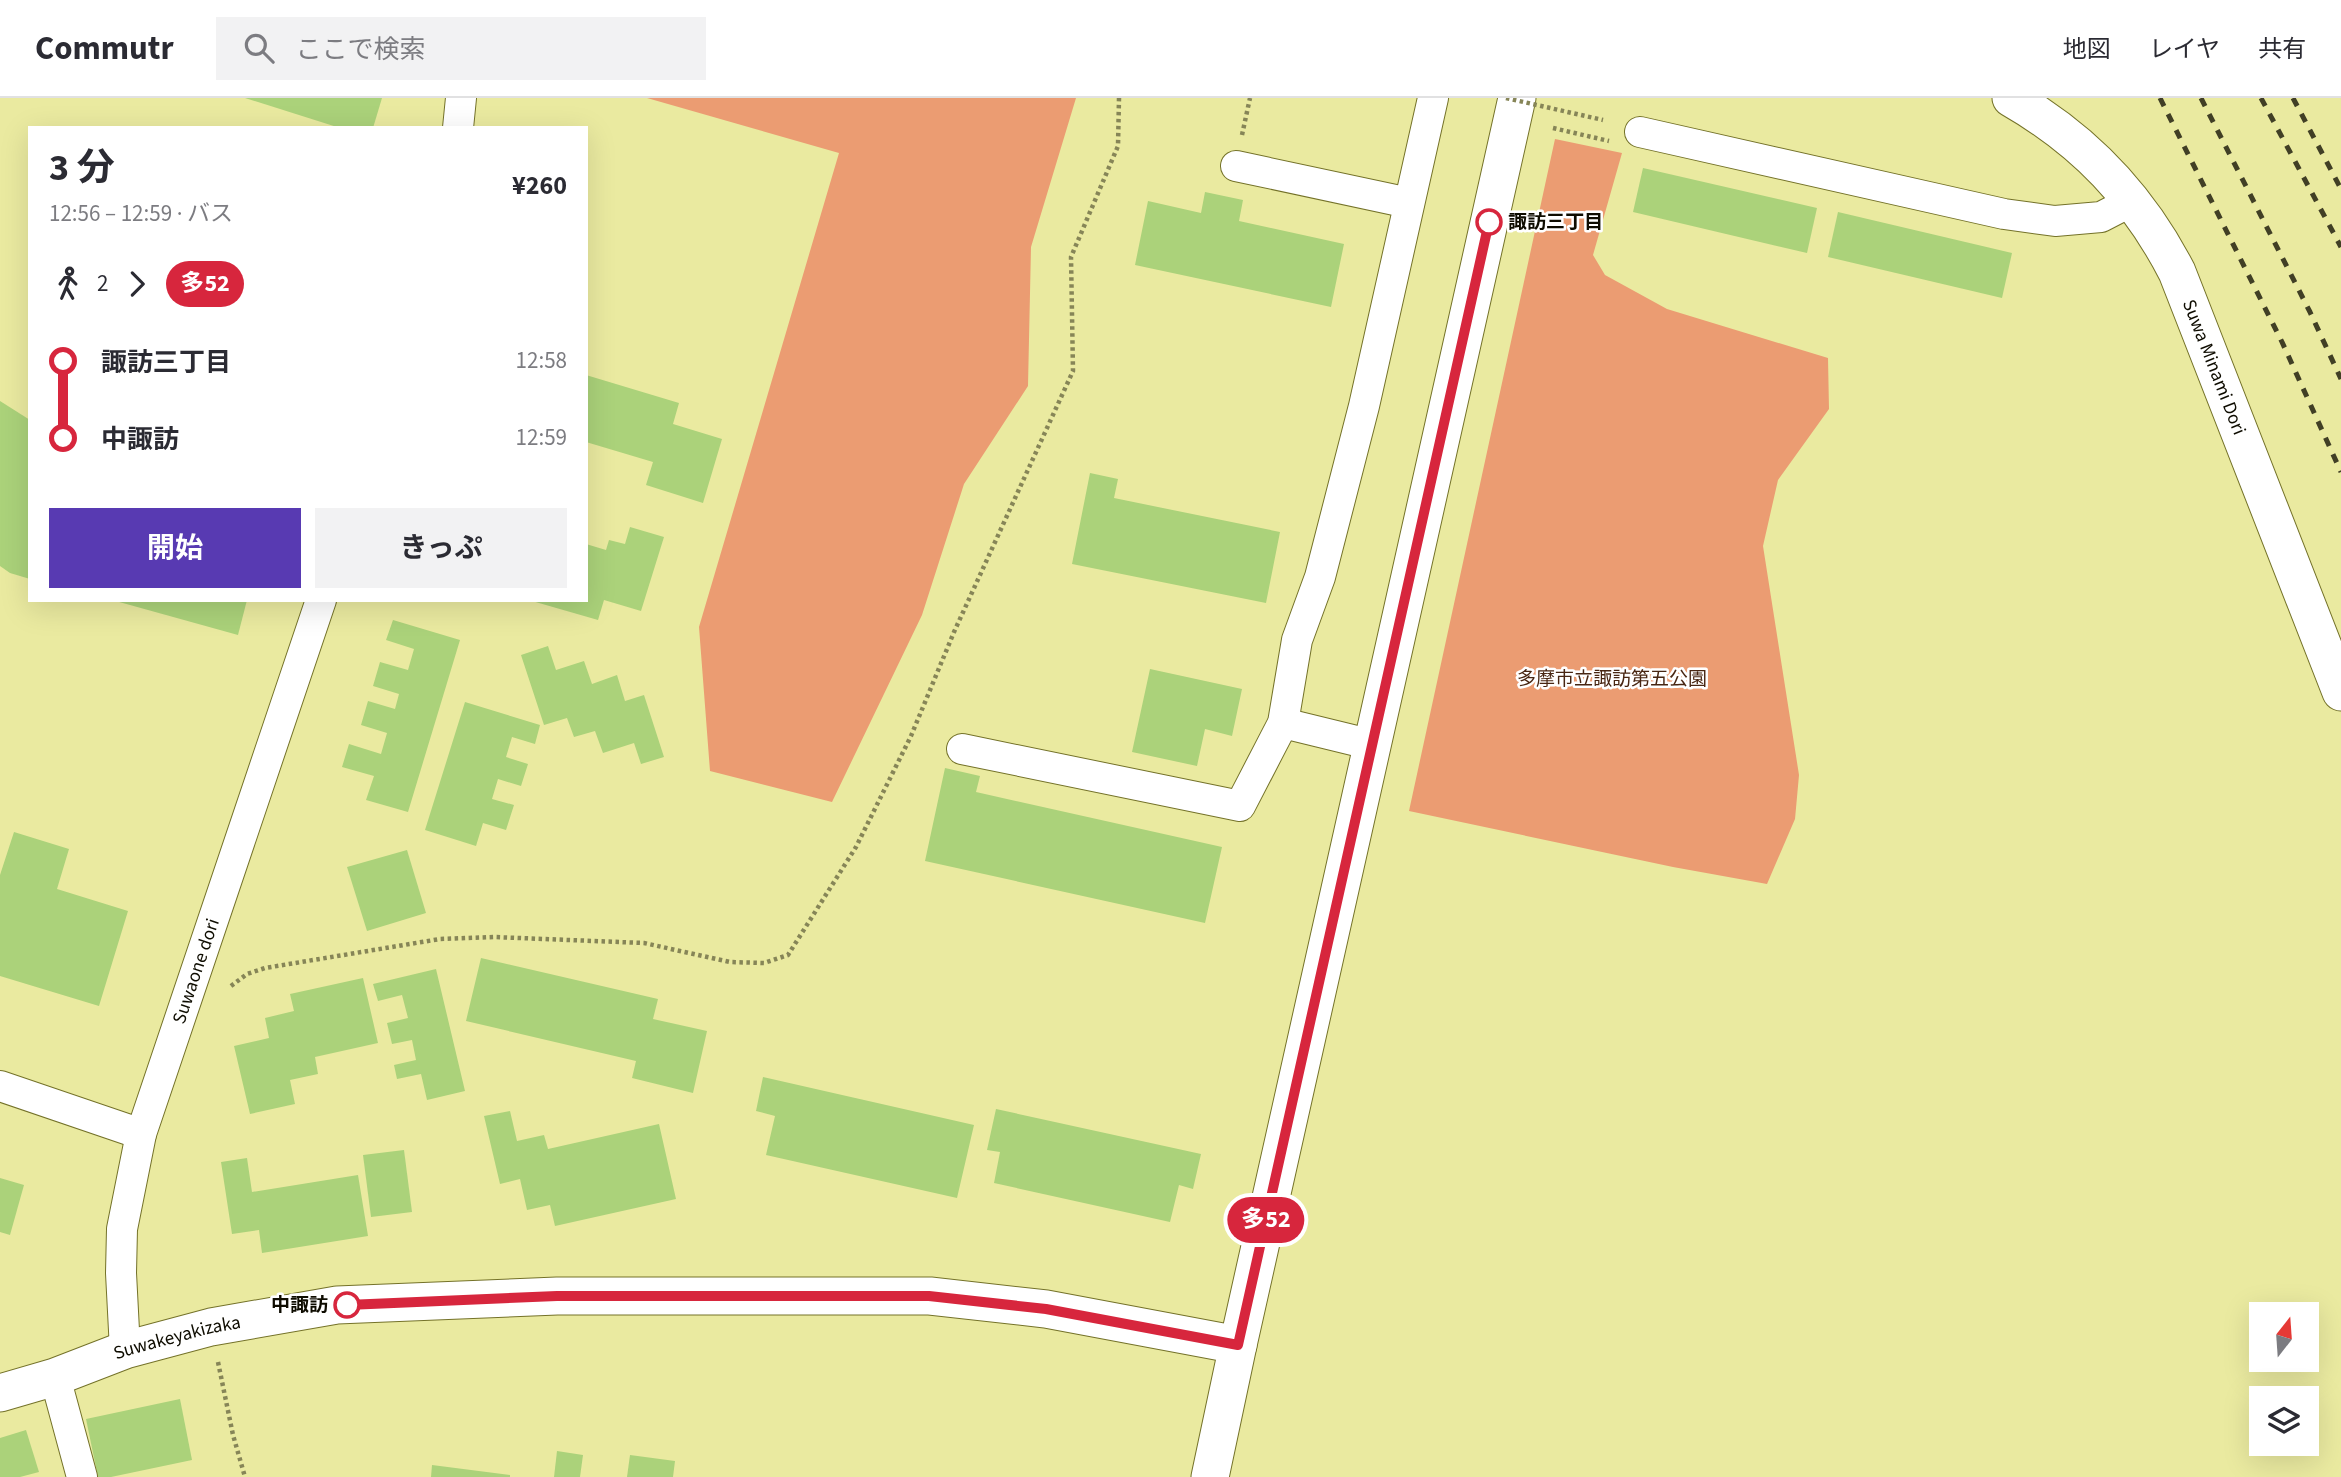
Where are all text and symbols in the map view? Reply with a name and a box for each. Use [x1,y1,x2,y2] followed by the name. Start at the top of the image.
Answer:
[216,17,706,80] search box
[35,25,174,72] text: Commutr
[240,29,278,67] icon: search
[296,31,426,68] text: ここで検索
[2063,32,2111,67] text: 地図
[2149,32,2220,67] text: レイヤ
[2258,32,2306,67] text: 共有
[49,141,115,195] text: 3 分
[512,167,567,204] text: ¥260
[49,197,233,230] text: 12:56 – 12:59 · バス
[1476,209,1502,235] marker: 諏訪三丁目
[1508,209,1603,236] place label: 諏訪三丁目
[49,265,87,303] icon: walk
[118,265,156,303] icon: forward
[180,266,230,301] text: 多52
[97,267,108,300] text: 2
[2175,295,2253,439] street label: Suwa Minami Dori
[101,344,231,381] text: 諏訪三丁目
[516,344,567,377] text: 12:58
[101,421,179,458] text: 中諏訪
[516,421,567,454] text: 12:59
[49,508,301,588] button: 開始
[315,508,567,588] button: きっぷ
[1517,666,1707,693] park label: 多摩市立諏訪第五公園
[166,915,226,1027] street label: Suwaone dori
[1226,1197,1306,1243] line badge: 多52
[1241,1202,1291,1237] text: 多52
[271,1292,328,1319] place label: 中諏訪
[334,1292,360,1318] marker: 中諏訪
[2249,1302,2319,1372] north arrow
[2249,1302,2319,1456] map controls
[109,1309,243,1367] street label: Suwakeyakizaka
[2249,1386,2319,1456] button: layers

